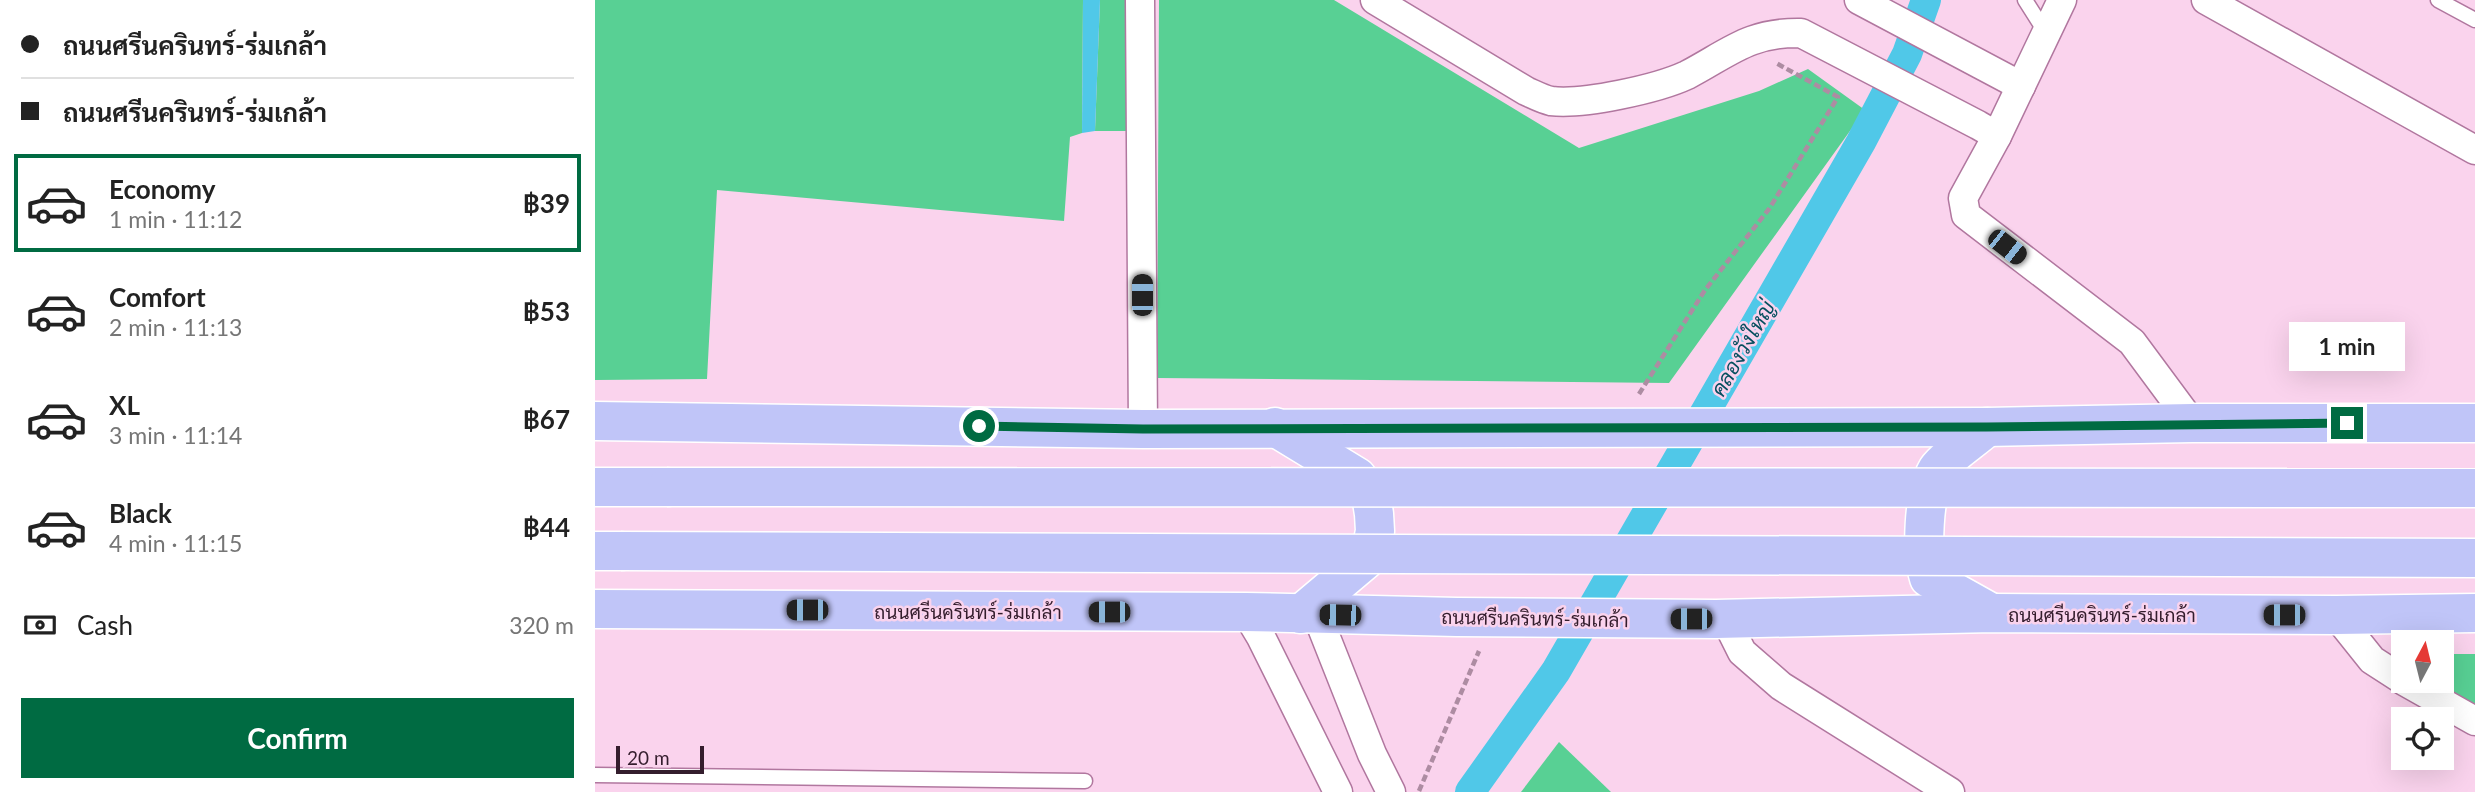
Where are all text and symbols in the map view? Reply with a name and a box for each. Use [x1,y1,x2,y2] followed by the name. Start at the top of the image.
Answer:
[63,29,327,61] text: ถนนศรีนครินทร์-ร่มเกล้า
[63,96,327,128] text: ถนนศรีนครินทร์-ร่มเกล้า
[25,172,88,235] icon: car
[109,173,215,205] text: Economy
[522,187,570,219] text: ฿39
[109,205,242,233] text: 1 min · 11:12
[1984,226,2031,268] car
[1132,274,1153,316] car
[25,280,88,343] icon: car
[109,281,206,313] text: Comfort
[522,295,570,327] text: ฿53
[1705,295,1781,401] water label: คลองวังใหญ่
[109,313,242,341] text: 2 min · 11:13
[2289,322,2405,370] callout: 1 min
[2318,332,2376,360] text: 1 min
[25,388,88,451] icon: car
[109,389,140,421] text: XL
[522,403,570,435] text: ฿67
[2331,407,2363,439] route end
[963,410,995,442] route start
[109,421,242,449] text: 3 min · 11:14
[25,496,88,559] icon: car
[109,497,172,529] text: Black
[522,511,570,543] text: ฿44
[109,529,242,557] text: 4 min · 11:15
[787,600,829,621] car
[874,600,1062,623] street label: ถนนศรีนครินทร์-ร่มเกล้า
[1089,602,1131,623] car
[2008,603,2196,626] street label: ถนนศรีนครินทร์-ร่มเกล้า
[1319,604,1362,626] car
[1441,605,1629,631] street label: ถนนศรีนครินทร์-ร่มเกล้า
[2264,605,2306,626] car
[21,606,59,644] icon: cash
[77,609,133,641] text: Cash
[1671,609,1713,630] car
[509,611,574,639] text: 320 m
[2391,630,2453,693] north arrow
[2391,630,2454,770] map controls
[21,698,574,778] button: Confirm
[2391,707,2454,770] button: locate
[616,743,703,775] scale bar
[627,746,670,769] text: 20 m

